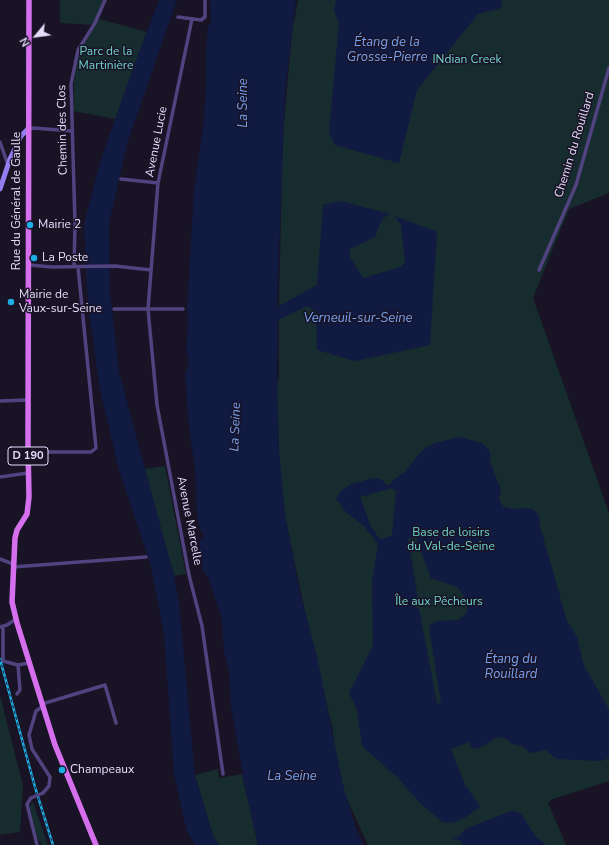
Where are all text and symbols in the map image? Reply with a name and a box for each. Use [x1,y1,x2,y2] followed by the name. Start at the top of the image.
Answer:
[16,16,56,56] north arrow
[17,35,34,49] text: N
[347,35,427,66] water label: Étang de la Grosse-Pierre
[79,45,133,73] park label: Parc de la Martinière
[432,53,502,67] park label: INdian Creek
[236,78,252,128] water label: La Seine
[55,85,71,175] street label: Chemin des Clos
[552,90,598,200] street label: Chemin du Rouillard
[143,105,171,179] street label: Avenue Lucie
[10,132,24,270] street label: Rue du Général de Gaulle
[38,218,81,232] place label: Mairie 2
[25,220,35,230] marker: Mairie 2
[42,251,88,265] place label: La Poste
[29,253,39,263] marker: La Poste
[19,288,102,316] place label: Mairie de Vaux-sur-Seine
[6,297,16,307] marker: Mairie de Vaux-sur-Seine
[303,311,413,327] water label: Verneuil-sur-Seine
[227,402,245,452] water label: La Seine
[8,447,48,465] road number: D 190
[173,475,205,567] street label: Avenue Marcelle
[407,526,495,554] park label: Base de loisirs du Val-de-Seine
[395,595,483,609] park label: Île aux Pêcheurs
[485,652,537,683] water label: Étang du Rouillard
[70,763,134,777] place label: Champeaux
[57,765,67,775] marker: Champeaux
[267,769,317,785] water label: La Seine

